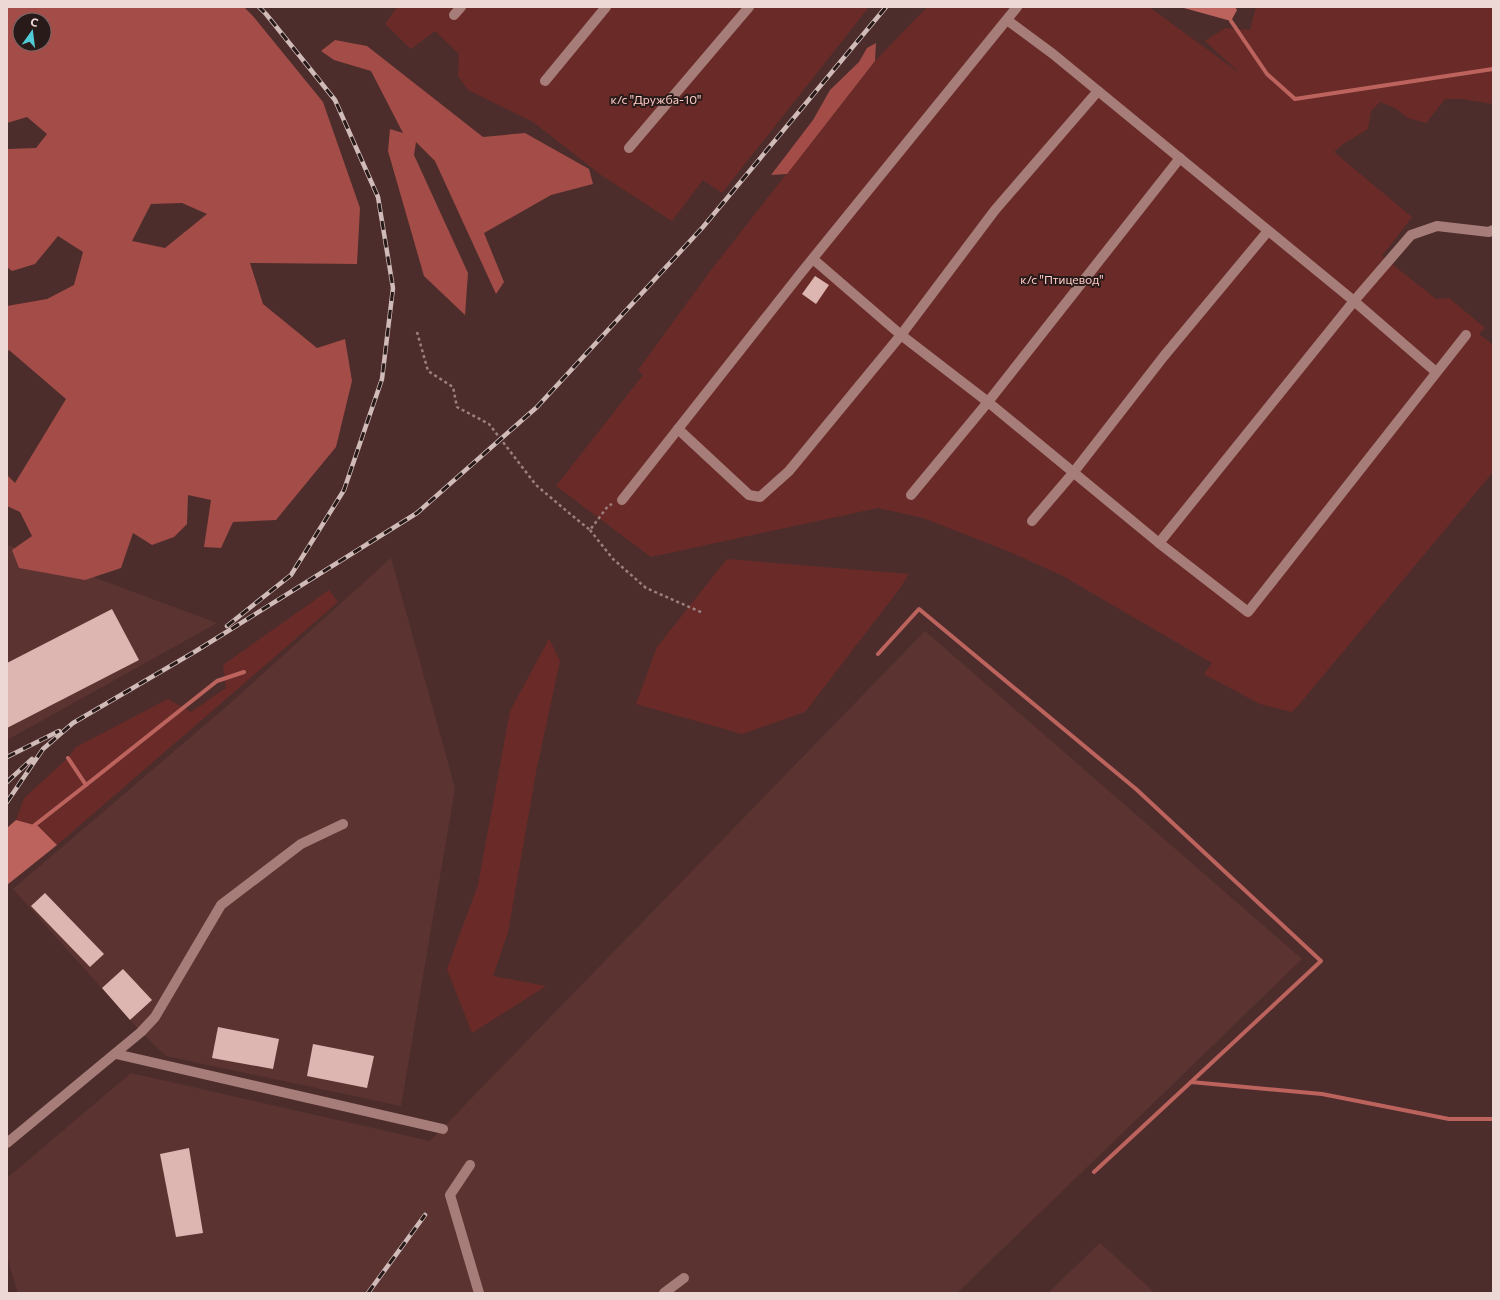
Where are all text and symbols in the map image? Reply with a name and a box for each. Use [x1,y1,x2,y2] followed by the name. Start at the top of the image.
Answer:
[12,12,52,52] north arrow
[29,15,40,29] text: С
[611,92,701,106] park label: к/с "Дружба-10"
[1020,272,1104,286] park label: к/с "Птицевод"

